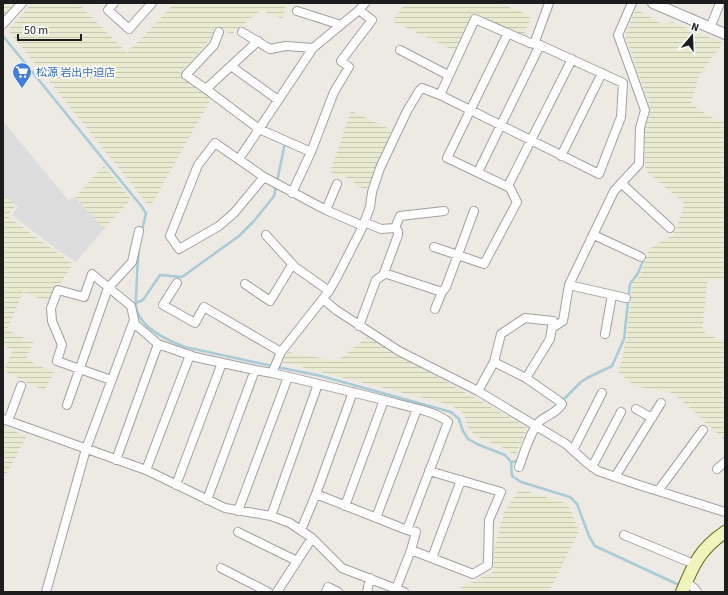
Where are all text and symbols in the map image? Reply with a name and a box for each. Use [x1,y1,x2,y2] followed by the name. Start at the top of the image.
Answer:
[18,16,81,42] scale bar
[672,16,712,56] north arrow
[689,19,701,35] text: N
[24,22,48,39] text: 50 m
[11,61,33,89] supermarket icon: 松源 岩出中迫店
[36,65,115,80] place label: 松源 岩出中迫店

